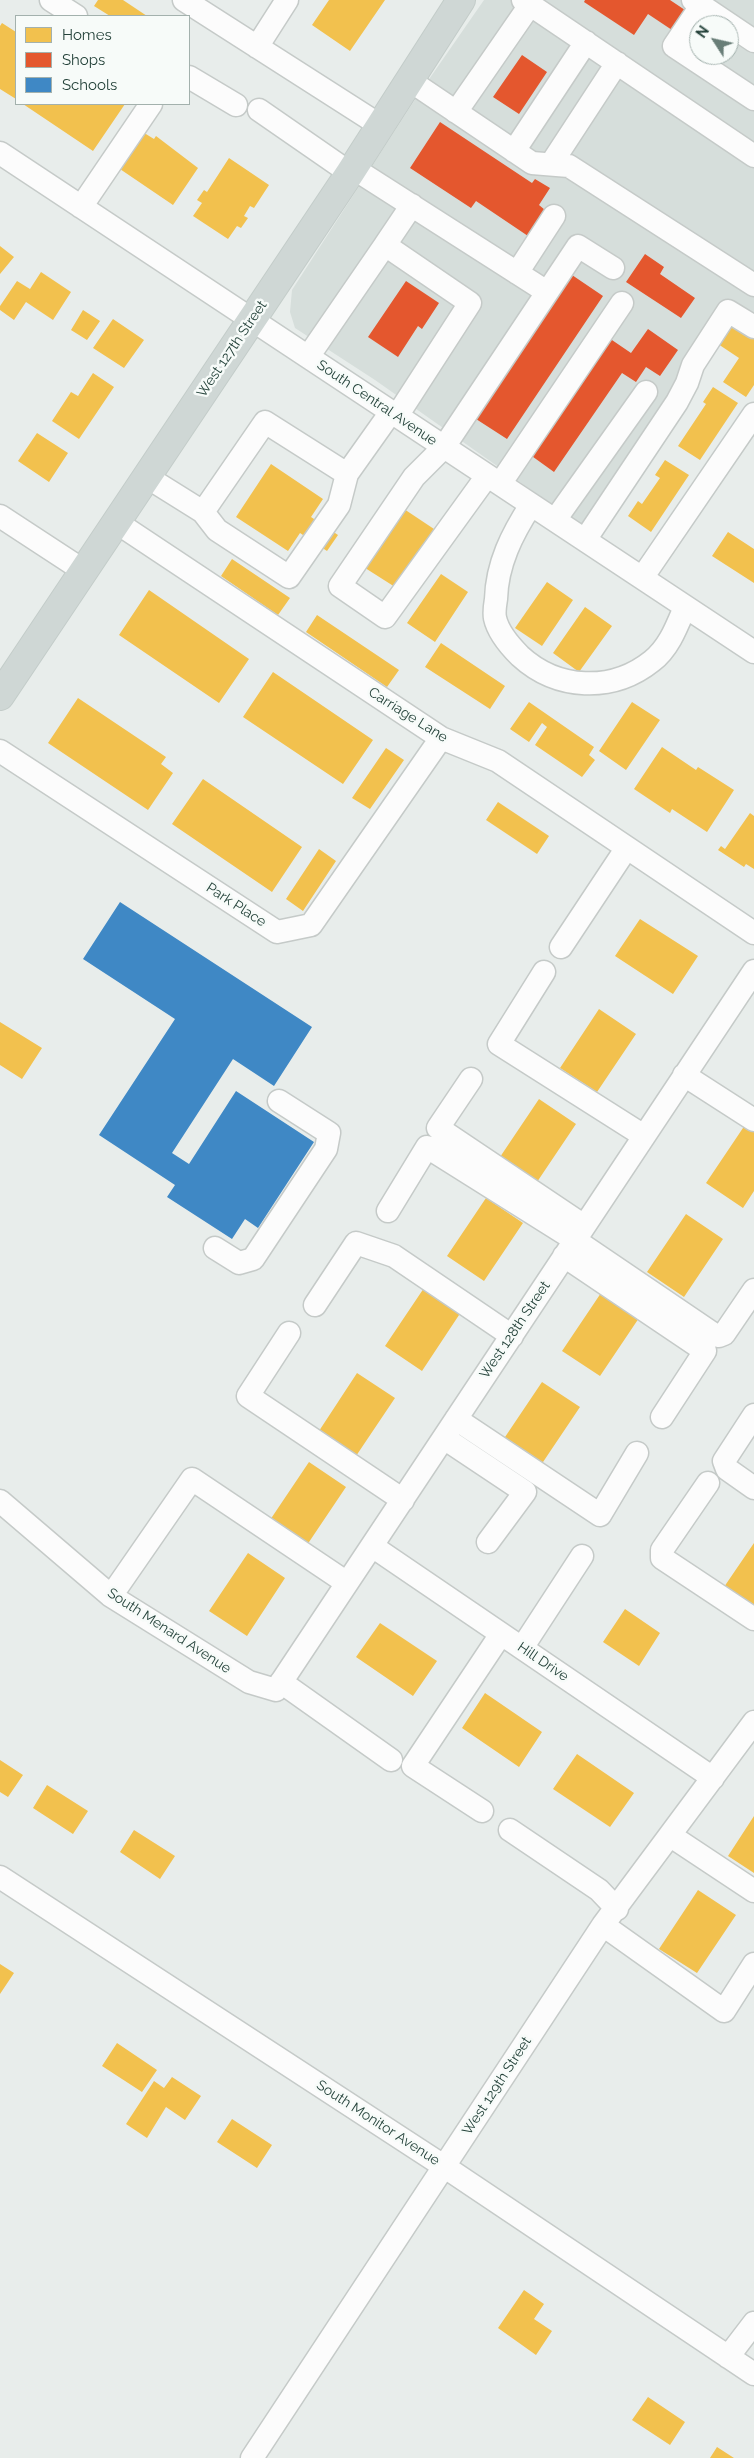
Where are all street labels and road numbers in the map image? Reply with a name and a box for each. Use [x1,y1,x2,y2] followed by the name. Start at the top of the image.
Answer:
[193,297,271,401] street label: West 127th Street
[314,357,440,449] street label: South Central Avenue
[365,684,451,746] street label: Carriage Lane
[203,879,269,931] street label: Park Place
[476,1278,554,1382] street label: West 128th Street
[104,1585,234,1677] street label: South Menard Avenue
[514,1639,572,1685] street label: Hill Drive
[459,2034,535,2138] street label: West 129th Street
[313,2077,443,2169] street label: South Monitor Avenue

